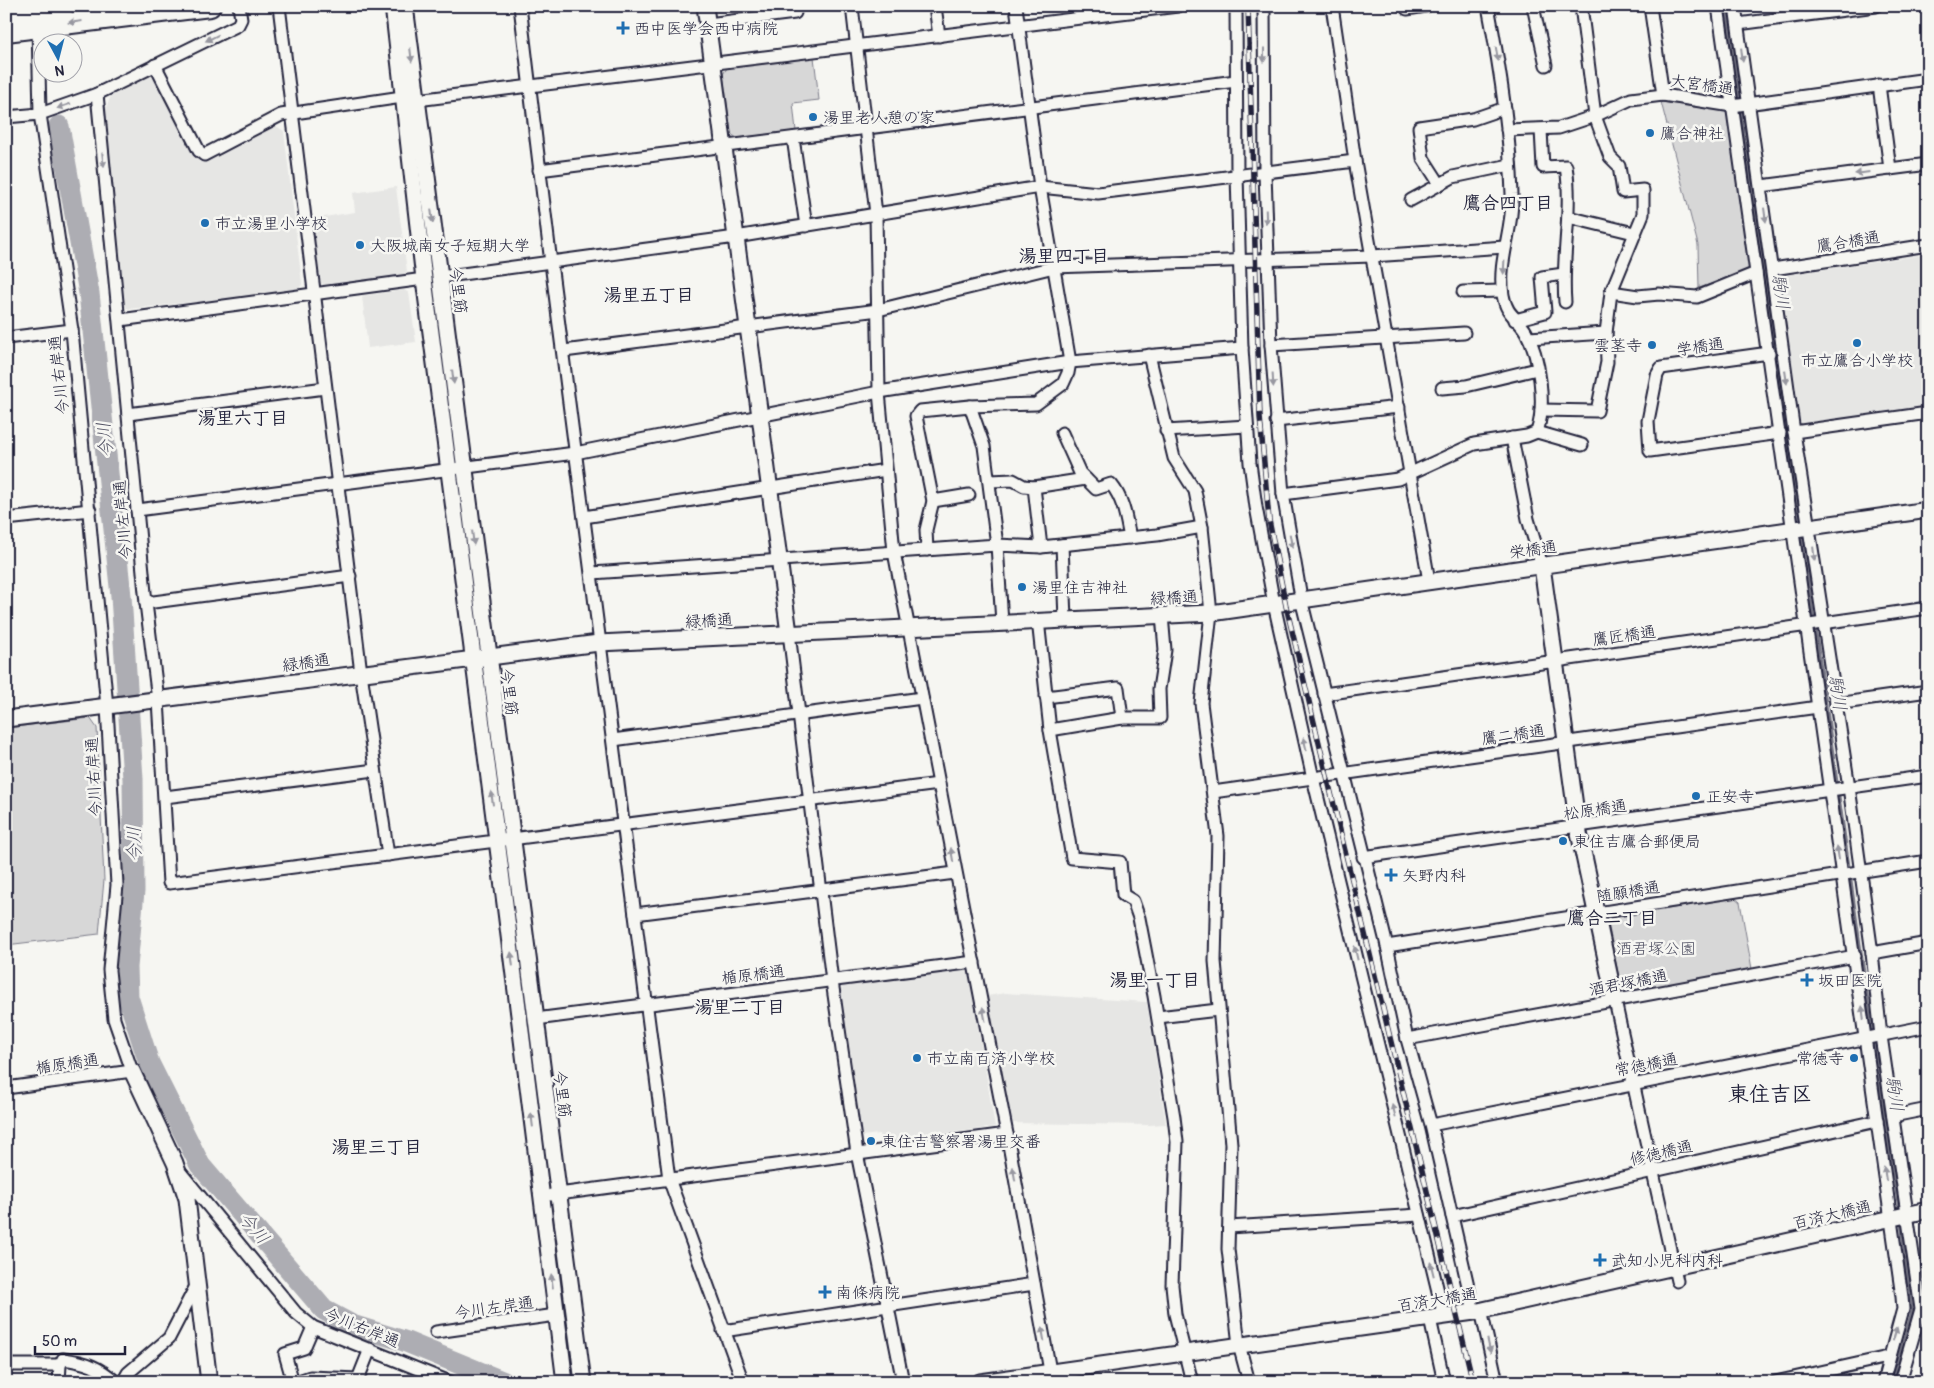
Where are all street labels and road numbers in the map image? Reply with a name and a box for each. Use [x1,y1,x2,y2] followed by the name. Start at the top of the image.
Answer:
[1669,71,1735,99] street label: 大宮橋通
[1815,227,1881,257] street label: 鷹合橋通
[445,265,471,315] street label: 今里筋
[45,334,73,416] street label: 今川右岸通
[1675,334,1725,360] street label: 学橋通
[110,479,136,561] street label: 今川左岸通
[1508,537,1558,563] street label: 栄橋通
[1150,587,1199,609] street label: 緑橋通
[685,610,734,632] street label: 緑橋通
[1591,622,1657,650] street label: 鷹匠橋通
[281,650,331,676] street label: 緑橋通
[496,667,522,717] street label: 今里筋
[1480,721,1546,749] street label: 鷹二橋通
[82,736,106,817] street label: 今川右岸通
[1562,796,1628,824] street label: 松原橋通
[1595,877,1661,907] street label: 随願橋通
[720,961,786,989] street label: 楯原橋通
[1587,966,1669,1000] street label: 酒君塚橋通
[1613,1049,1680,1081] street label: 常徳橋通
[34,1050,100,1078] street label: 楯原橋通
[549,1069,575,1119] street label: 今里筋
[1628,1136,1695,1170] street label: 修徳橋通
[1791,1196,1873,1234] street label: 百済大橋通
[1396,1284,1478,1316] street label: 百済大橋通
[453,1293,535,1323] street label: 今川左岸通
[321,1304,402,1352] street label: 今川右岸通

